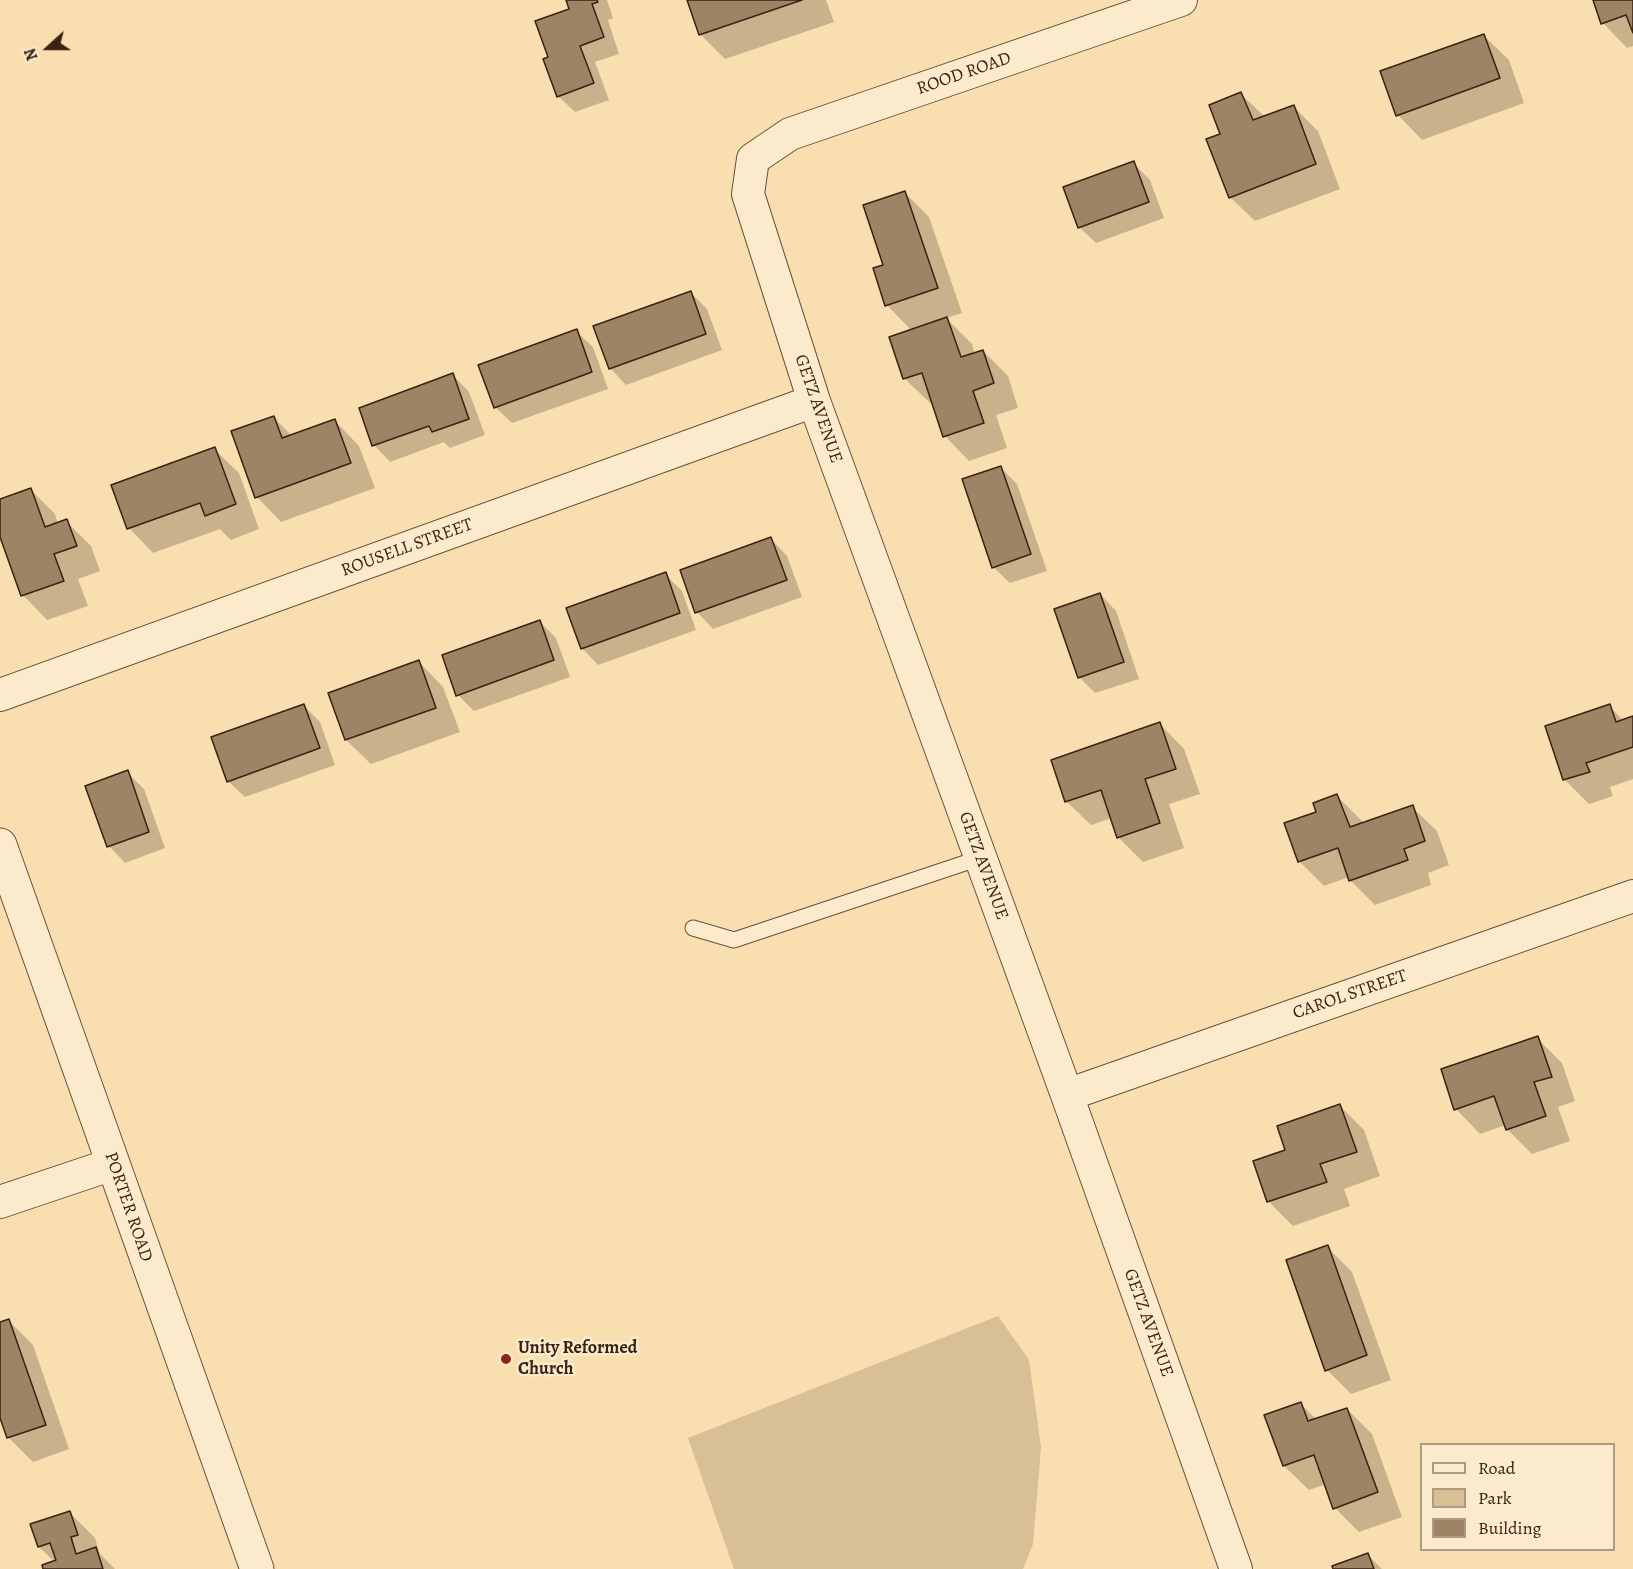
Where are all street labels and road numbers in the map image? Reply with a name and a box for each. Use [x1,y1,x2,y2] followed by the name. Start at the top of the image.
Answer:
[914,48,1014,100] street label: ROOD ROAD
[789,352,847,466] street label: GETZ AVENUE
[338,514,476,582] street label: ROUSELL STREET
[953,809,1013,923] street label: GETZ AVENUE
[1290,965,1410,1025] street label: CAROL STREET
[99,1149,157,1265] street label: PORTER ROAD
[1118,1266,1178,1380] street label: GETZ AVENUE

